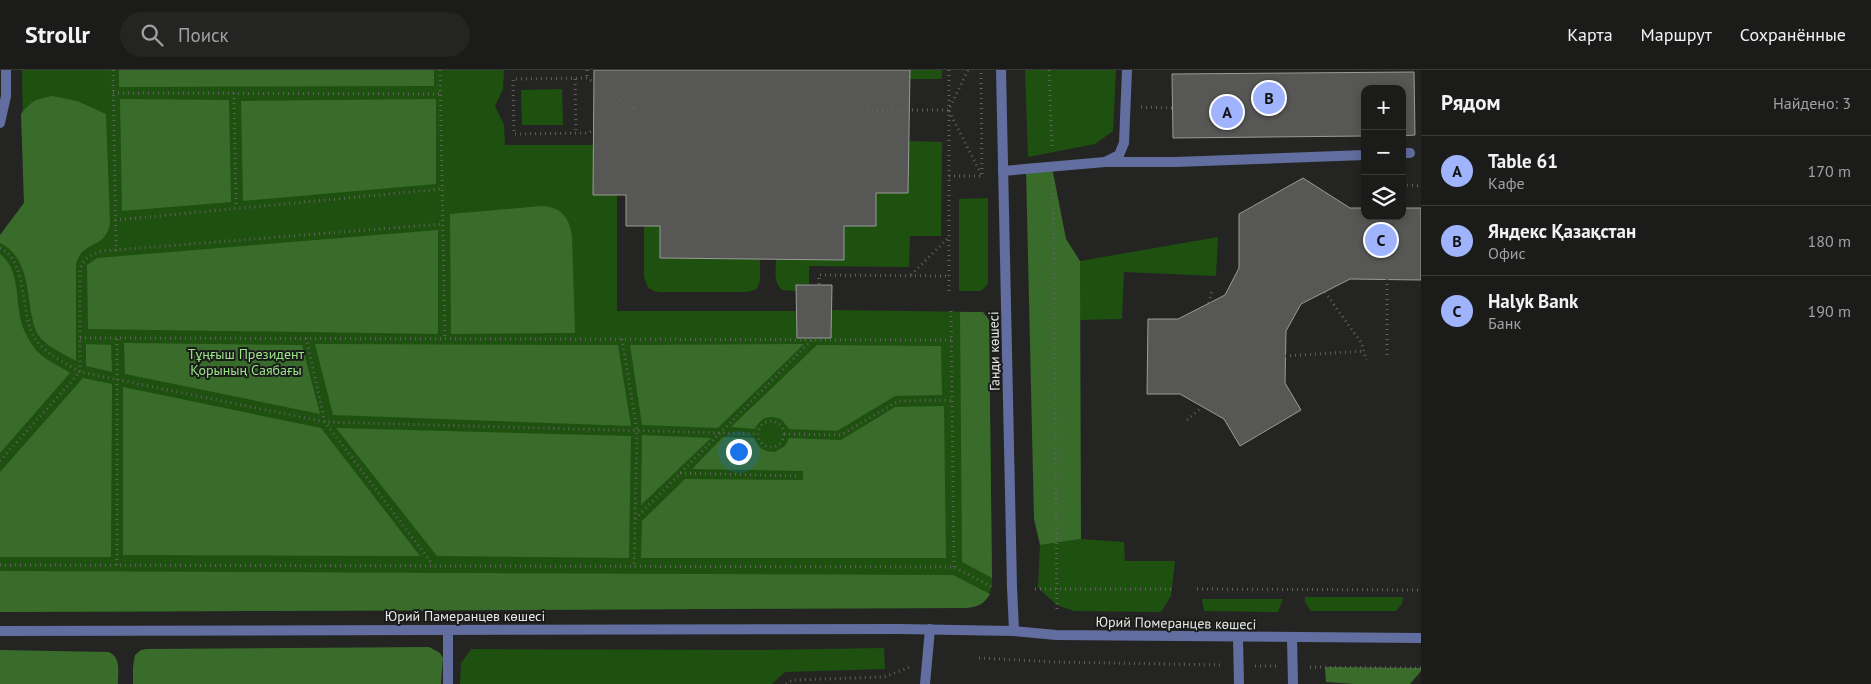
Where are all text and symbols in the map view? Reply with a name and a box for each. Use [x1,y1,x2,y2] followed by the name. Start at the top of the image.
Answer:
[120,12,470,57] search box
[25,19,90,50] text: Strollr
[138,21,166,49] icon: search
[178,23,229,47] text: Поиск
[1567,23,1613,46] text: Карта
[1641,23,1712,46] text: Маршрут
[1740,23,1846,46] text: Сохранённые
[1253,79,1285,117] pin: B
[1361,85,1406,220] map controls
[1361,85,1406,130] button: +
[1441,89,1500,116] text: Рядом
[1211,93,1243,131] pin: A
[1773,93,1851,113] text: Найдено: 3
[1361,130,1406,175] button: −
[1488,149,1558,173] text: Table 61
[1452,161,1462,181] text: A
[1808,161,1851,181] text: 170 m
[1488,173,1525,193] text: Кафе
[1361,175,1406,220] button: layers
[1488,219,1636,243] text: Яндекс Қазақстан
[1365,221,1397,259] pin: C
[1452,231,1462,251] text: B
[1808,231,1851,251] text: 180 m
[1488,243,1526,263] text: Офис
[1488,289,1578,313] text: Halyk Bank
[1453,301,1461,321] text: C
[1808,301,1851,321] text: 190 m
[984,311,1004,391] street label: Ганди көшесі
[1488,313,1521,333] text: Банк
[188,345,305,379] park label: Тұңғыш Президент Қорының Саябағы
[726,439,752,465] your location
[385,607,545,625] street label: Юрий Памеранцев көшесі
[1095,613,1257,633] street label: Юрий Померанцев көшесі

